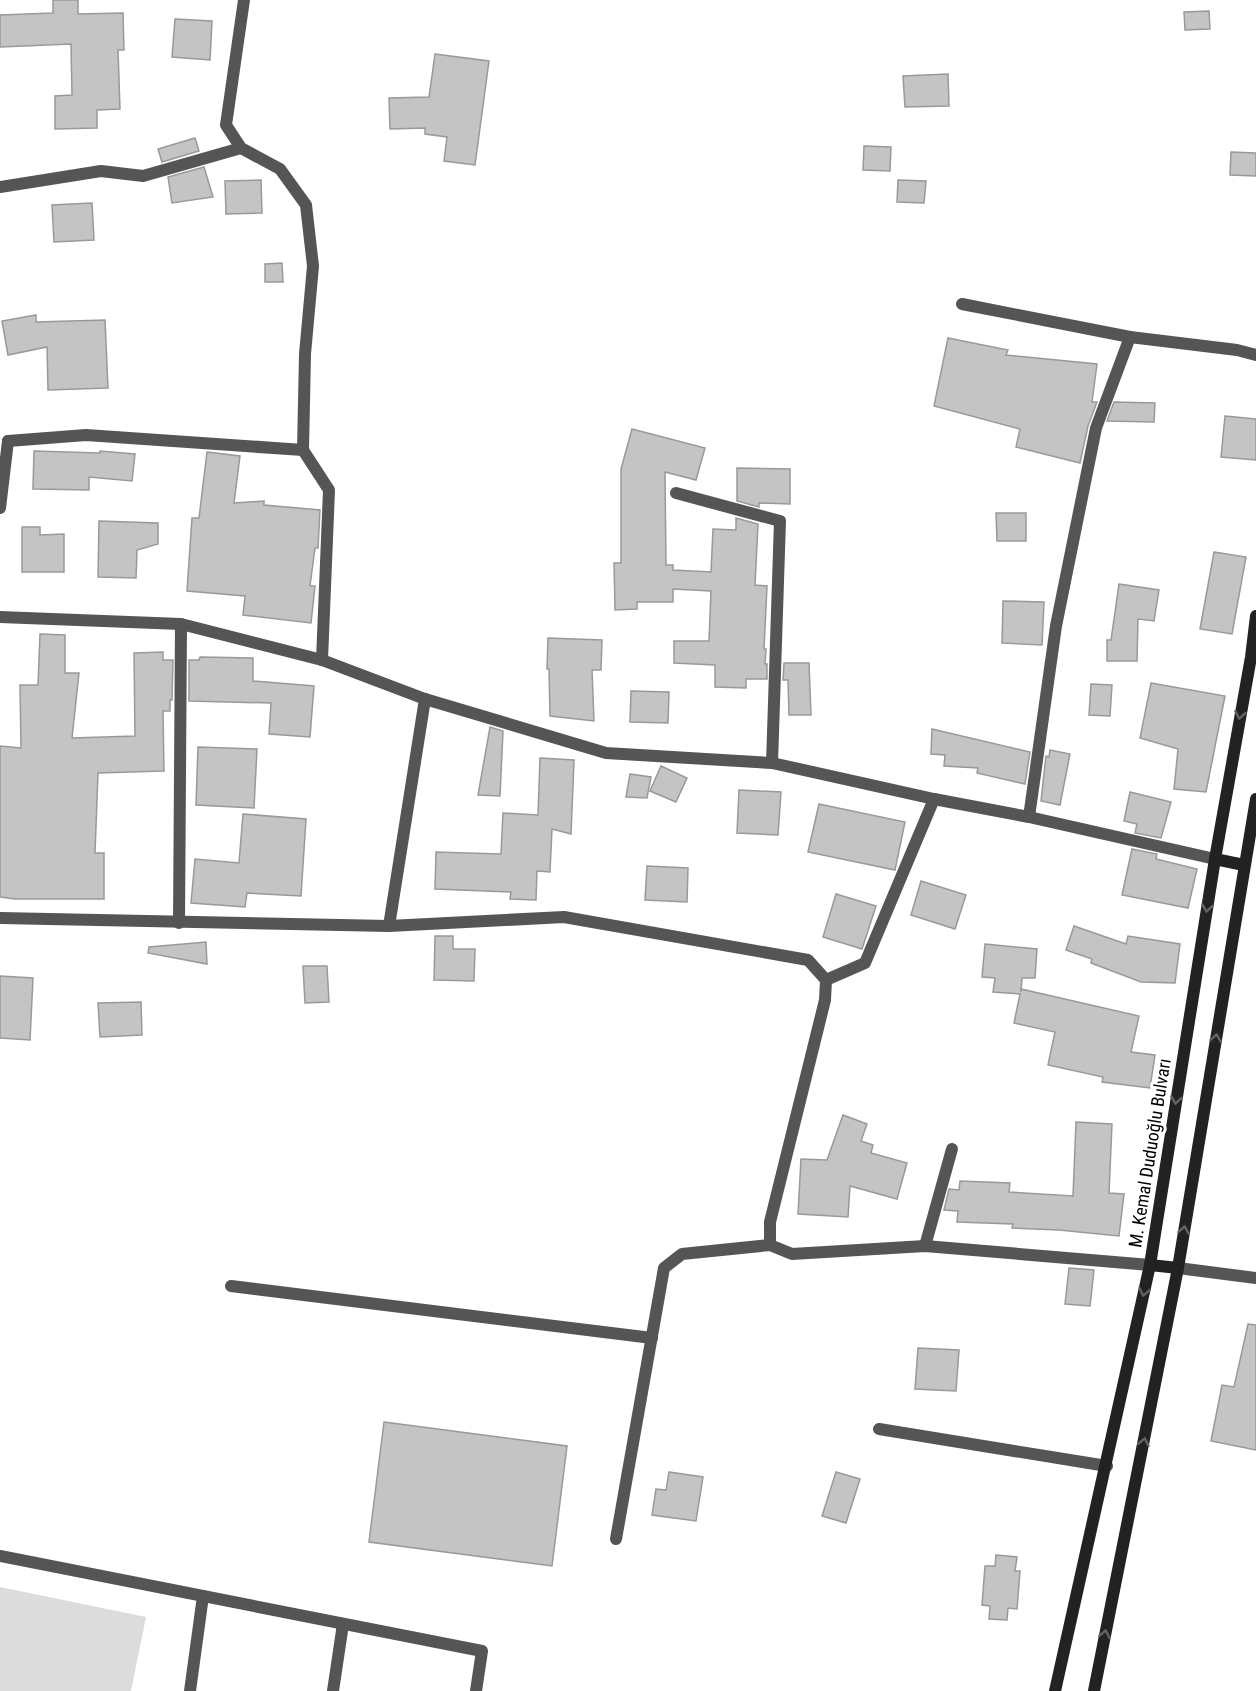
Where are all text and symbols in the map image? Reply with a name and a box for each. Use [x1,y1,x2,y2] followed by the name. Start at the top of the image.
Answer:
[1234,710,1247,720] one-way arrow
[1201,902,1214,912] one-way arrow
[1209,1033,1222,1043] one-way arrow
[1124,1057,1175,1249] street label: M. Kemal Duduoğlu Bulvarı
[1171,1095,1183,1105] one-way arrow
[1178,1226,1190,1235] one-way arrow
[1139,1287,1152,1297] one-way arrow
[1137,1438,1150,1448] one-way arrow
[1098,1629,1111,1639] one-way arrow

